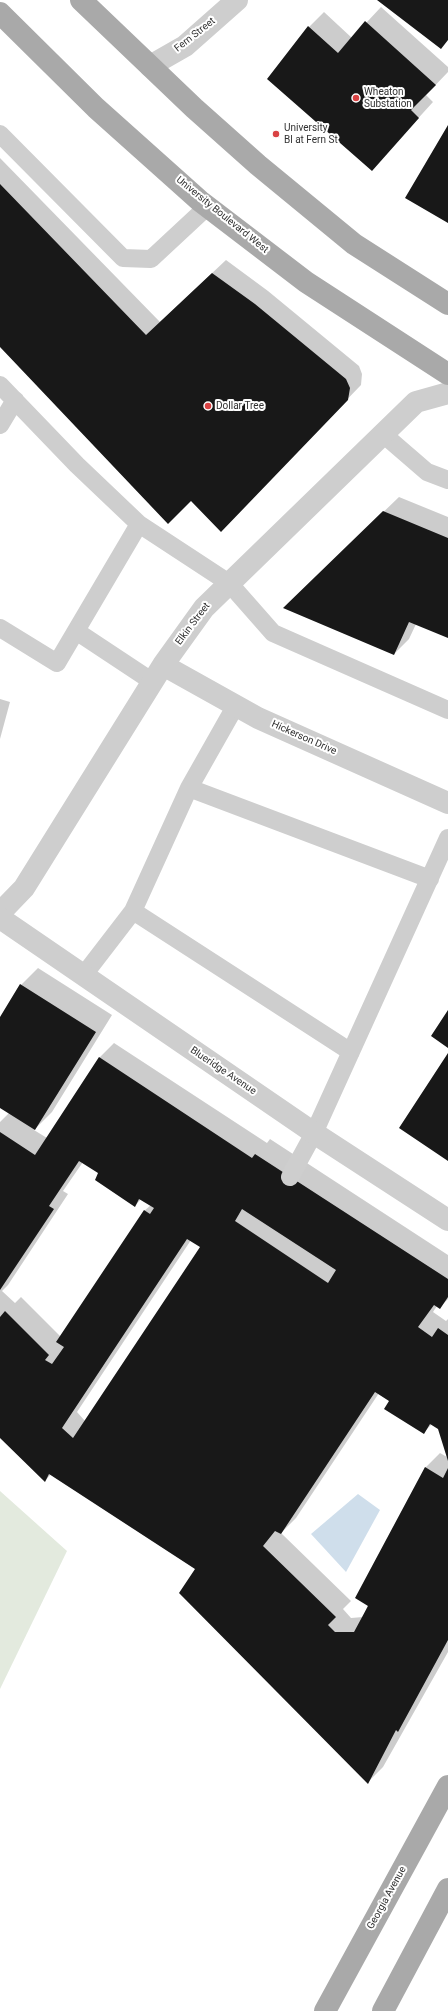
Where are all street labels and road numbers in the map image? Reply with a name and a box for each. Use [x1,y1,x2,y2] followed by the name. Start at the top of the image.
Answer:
[172,15,218,55] street label: Fern Street
[173,174,271,256] street label: University Boulevard West
[173,600,213,648] street label: Elkin Street
[270,718,338,758] street label: Hickerson Drive
[188,1044,258,1098] street label: Blueridge Avenue
[365,1865,409,1931] street label: Georgia Avenue

